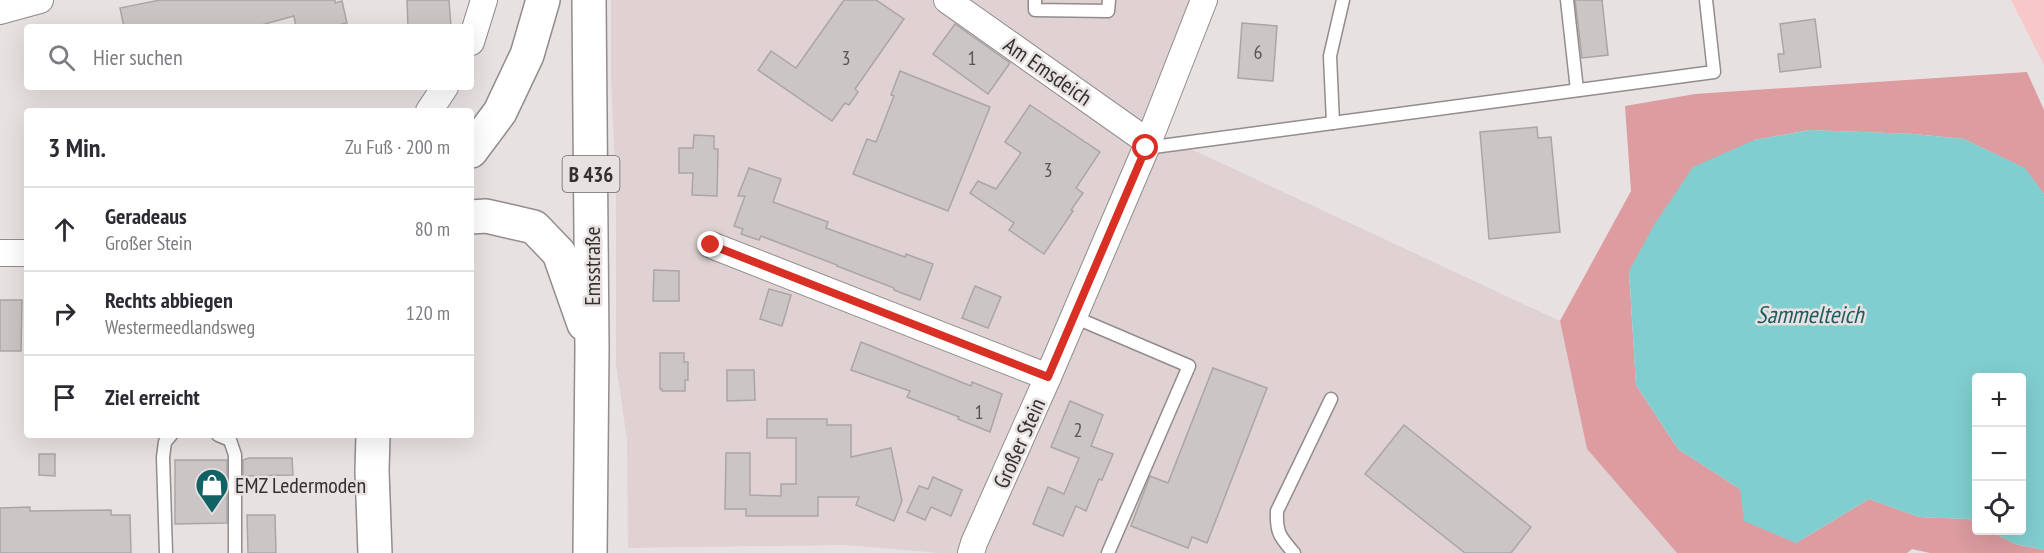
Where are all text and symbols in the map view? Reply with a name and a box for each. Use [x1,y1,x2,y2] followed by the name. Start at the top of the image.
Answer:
[24,24,474,90] search box
[998,30,1098,112] street label: Am Emsdeich
[1254,39,1263,65] house number: 6
[45,41,78,74] icon: search
[93,43,183,71] text: Hier suchen
[842,45,851,71] house number: 3
[968,45,977,71] house number: 1
[48,131,106,164] text: 3 Min.
[345,134,450,160] text: Zu Fuß · 200 m
[1132,134,1158,160] route start
[562,156,620,192] road number: B 436
[1044,157,1053,183] house number: 3
[105,202,187,230] text: Geradeaus
[48,213,81,246] icon: ahead
[415,216,450,242] text: 80 m
[578,226,606,306] street label: Emsstraße
[105,230,192,256] text: Großer Stein
[697,231,723,257] route end
[105,286,233,314] text: Rechts abbiegen
[48,297,81,330] icon: right
[1756,299,1865,330] water label: Sammelteich
[406,300,450,326] text: 120 m
[105,314,255,340] text: Westermeedlandsweg
[1972,373,2026,535] map controls
[1972,373,2026,427] button: +
[48,381,81,414] icon: arrive
[105,383,200,411] text: Ziel erreicht
[987,394,1051,492] street label: Großer Stein
[975,399,984,425] house number: 1
[1074,417,1083,443] house number: 2
[1972,427,2026,481] button: −
[194,467,230,514] shop icon: EMZ Ledermoden
[235,471,366,499] place label: EMZ Ledermoden
[1972,481,2026,535] button: locate

